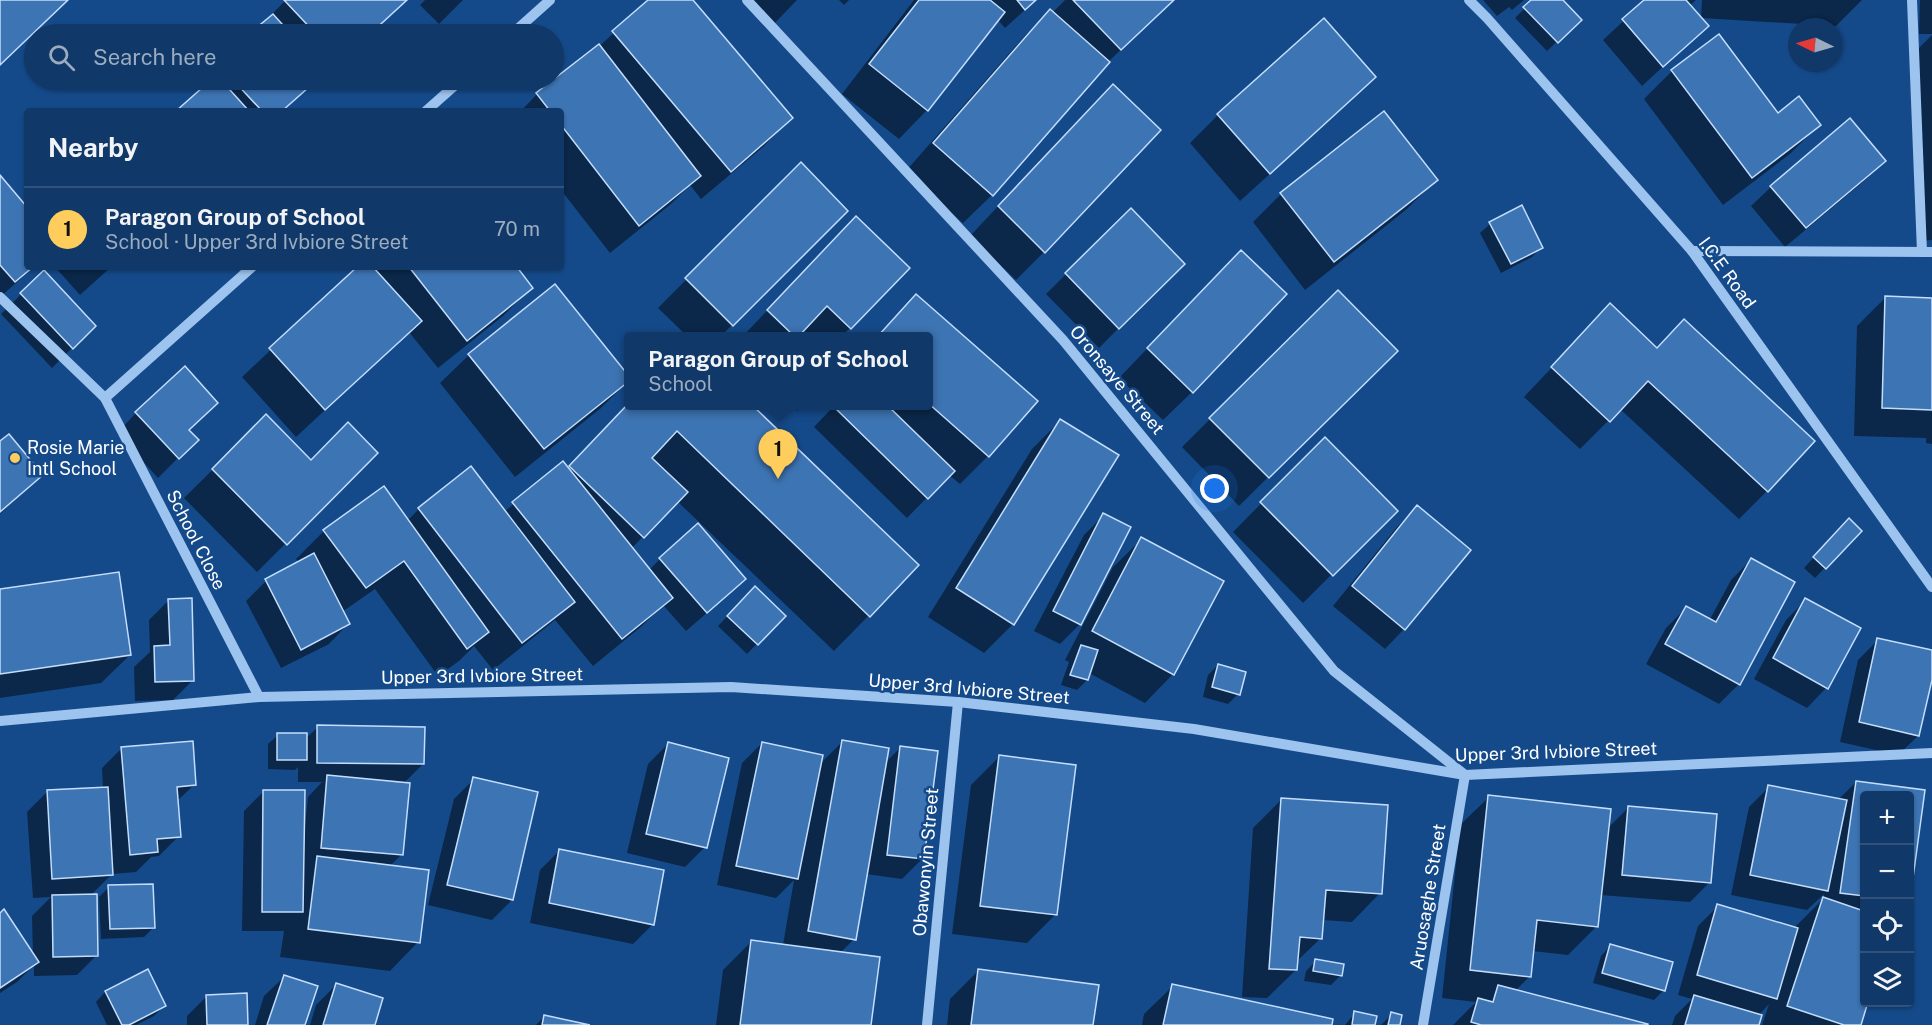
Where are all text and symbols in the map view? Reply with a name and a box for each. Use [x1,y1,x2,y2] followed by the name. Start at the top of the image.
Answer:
[1788,18,1842,72] north arrow
[24,24,564,90] search box
[45,41,78,74] icon: search
[93,44,217,70] text: Search here
[48,132,138,163] text: Nearby
[105,204,365,230] text: Paragon Group of School
[63,217,72,241] text: 1
[494,217,540,241] text: 70 m
[105,230,409,254] text: School · Upper 3rd Ivbiore Street
[1694,233,1760,312] street label: I.C.E Road
[1066,321,1169,438] street label: Oronsaye Street
[624,332,933,410] popup
[648,346,909,372] text: Paragon Group of School
[648,372,713,396] text: School
[758,430,798,479] pin: 1
[27,437,125,479] place label: Rosie Marie Intl School
[8,451,22,465] marker: Rosie Marie Intl School
[1200,474,1229,503] your location
[162,486,231,593] street label: School Close
[381,663,583,688] street label: Upper 3rd Ivbiore Street
[867,669,1071,708] street label: Upper 3rd Ivbiore Street
[1454,737,1658,766] street label: Upper 3rd Ivbiore Street
[909,787,942,937] street label: Obawonyin Street
[1860,791,1914,1007] map controls
[1860,791,1914,845] button: +
[1406,822,1449,972] street label: Aruosaghe Street
[1860,845,1914,899] button: −
[1860,899,1914,953] button: locate
[1860,953,1914,1007] button: layers

